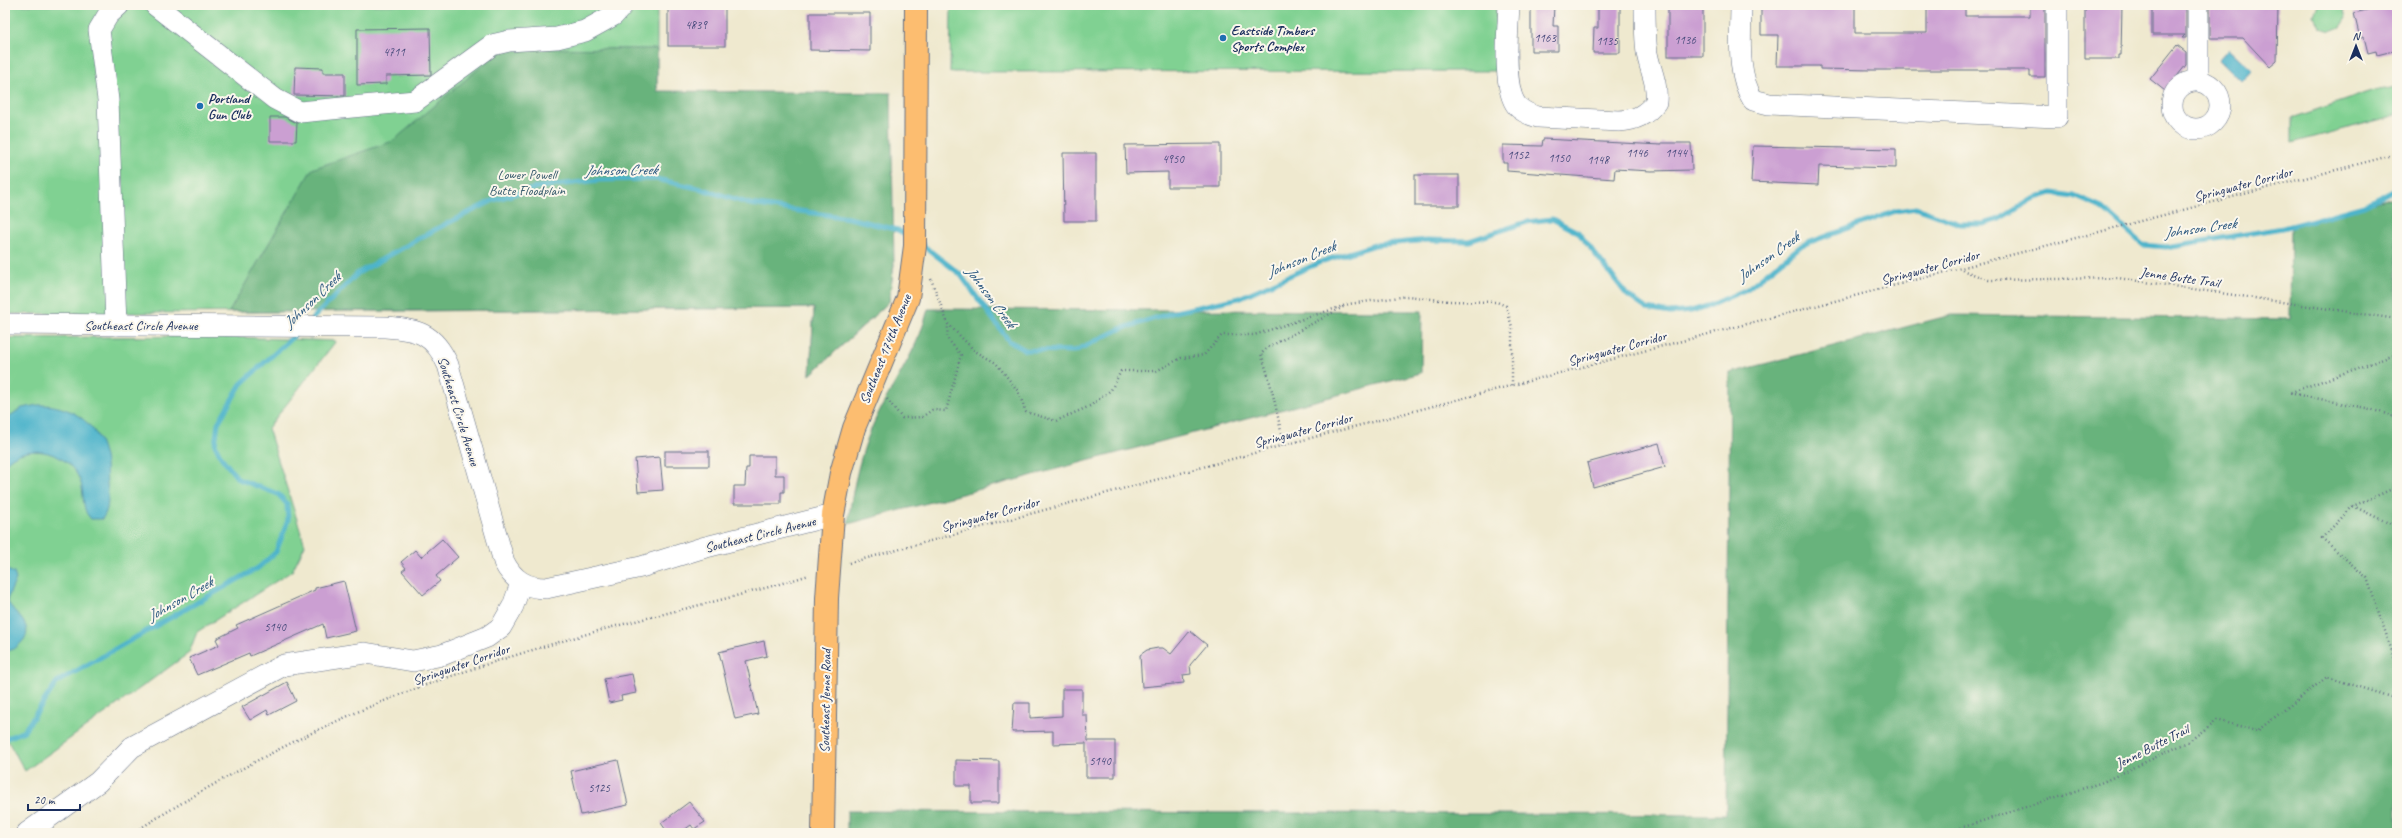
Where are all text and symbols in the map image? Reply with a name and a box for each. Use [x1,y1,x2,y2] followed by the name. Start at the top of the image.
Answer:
[685,17,708,33] house number: 4839
[1231,22,1316,55] place label: Eastside Timbers Sports Complex
[2336,26,2376,66] north arrow
[2353,29,2362,43] text: N
[1534,30,1557,46] house number: 1163
[1674,32,1696,48] house number: 1136
[1218,33,1228,43] marker: Eastside Timbers Sports Complex
[1596,33,1618,49] house number: 1135
[383,44,405,60] house number: 4711
[208,90,252,123] place label: Portland Gun Club
[195,101,205,111] marker: Portland Gun Club
[1626,145,1648,161] house number: 1146
[1665,145,1688,161] house number: 1144
[1507,147,1530,163] house number: 1152
[1548,150,1571,166] house number: 1150
[1162,151,1185,167] house number: 4950
[1587,152,1610,168] house number: 1148
[583,160,661,181] water label: Johnson Creek
[2192,163,2295,206] street label: Springwater Corridor
[489,166,566,199] park label: Lower Powell Butte Floodplain
[2161,214,2240,243] water label: Johnson Creek
[1732,227,1806,287] water label: Johnson Creek
[1262,236,1341,282] water label: Johnson Creek
[1879,246,1982,289] street label: Springwater Corridor
[960,261,1022,335] water label: Johnson Creek
[2138,263,2223,292] street label: Jenne Butte Trail
[278,266,347,334] water label: Johnson Creek
[856,291,916,407] street label: Southeast 174th Avenue
[84,317,199,334] street label: Southeast Circle Avenue
[1566,327,1669,370] street label: Springwater Corridor
[434,354,484,469] street label: Southeast Circle Avenue
[1252,409,1355,452] street label: Springwater Corridor
[939,493,1042,536] street label: Springwater Corridor
[703,512,819,556] street label: Southeast Circle Avenue
[143,571,219,627] water label: Johnson Creek
[264,619,287,635] house number: 5140
[411,640,513,689] street label: Springwater Corridor
[816,647,835,753] street label: Southeast Jenne Road
[2112,720,2194,773] street label: Jenne Butte Trail
[1089,753,1112,769] house number: 5140
[588,780,610,796] house number: 5125
[28,786,80,812] scale bar
[34,792,56,808] text: 20 m

